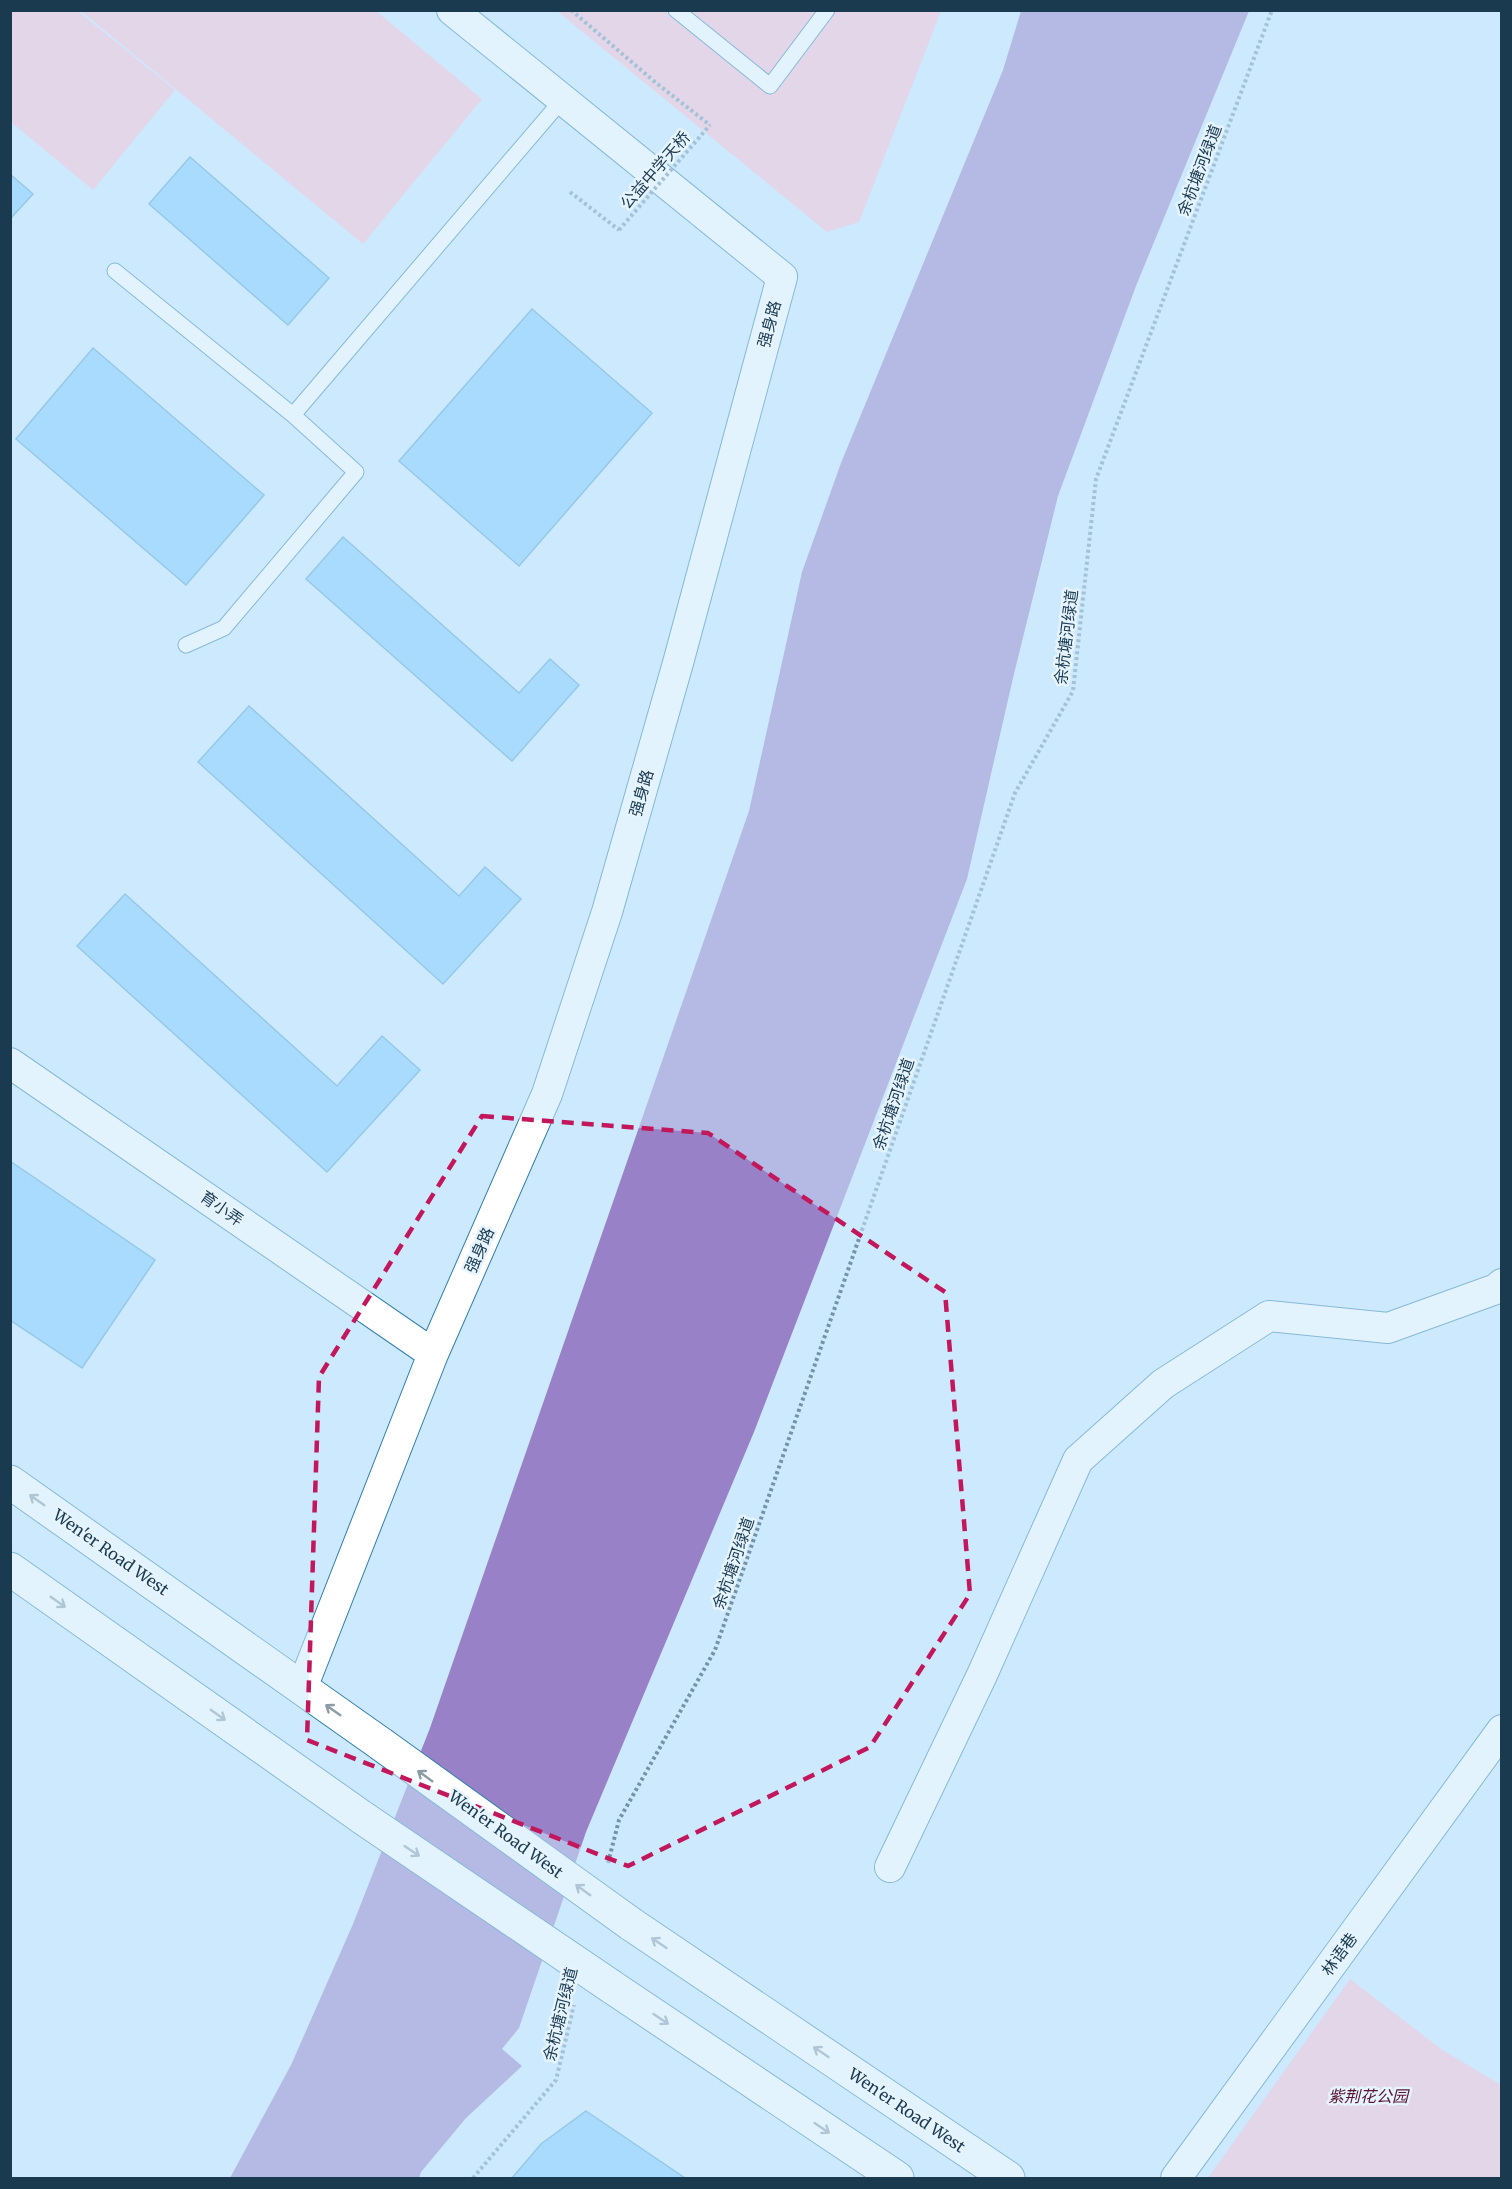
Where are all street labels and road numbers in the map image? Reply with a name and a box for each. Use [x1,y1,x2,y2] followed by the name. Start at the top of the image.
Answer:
[1172,122,1226,218] street label: 余杭塘河绿道
[616,127,694,213] street label: 公益中学天桥
[753,298,785,350] street label: 强身路
[1050,588,1082,686] street label: 余杭塘河绿道
[625,767,657,819] street label: 强身路
[868,1055,918,1153] street label: 余杭塘河绿道
[197,1186,247,1230] street label: 育小弄
[460,1224,498,1276] street label: 强身路
[49,1504,173,1600] street label: Wen'er Road West
[708,1514,758,1612] street label: 余杭塘河绿道
[444,1785,568,1883] street label: Wen'er Road West
[1317,1929,1361,1979] street label: 林语巷
[539,1965,581,2063] street label: 余杭塘河绿道
[844,2063,970,2157] street label: Wen'er Road West

